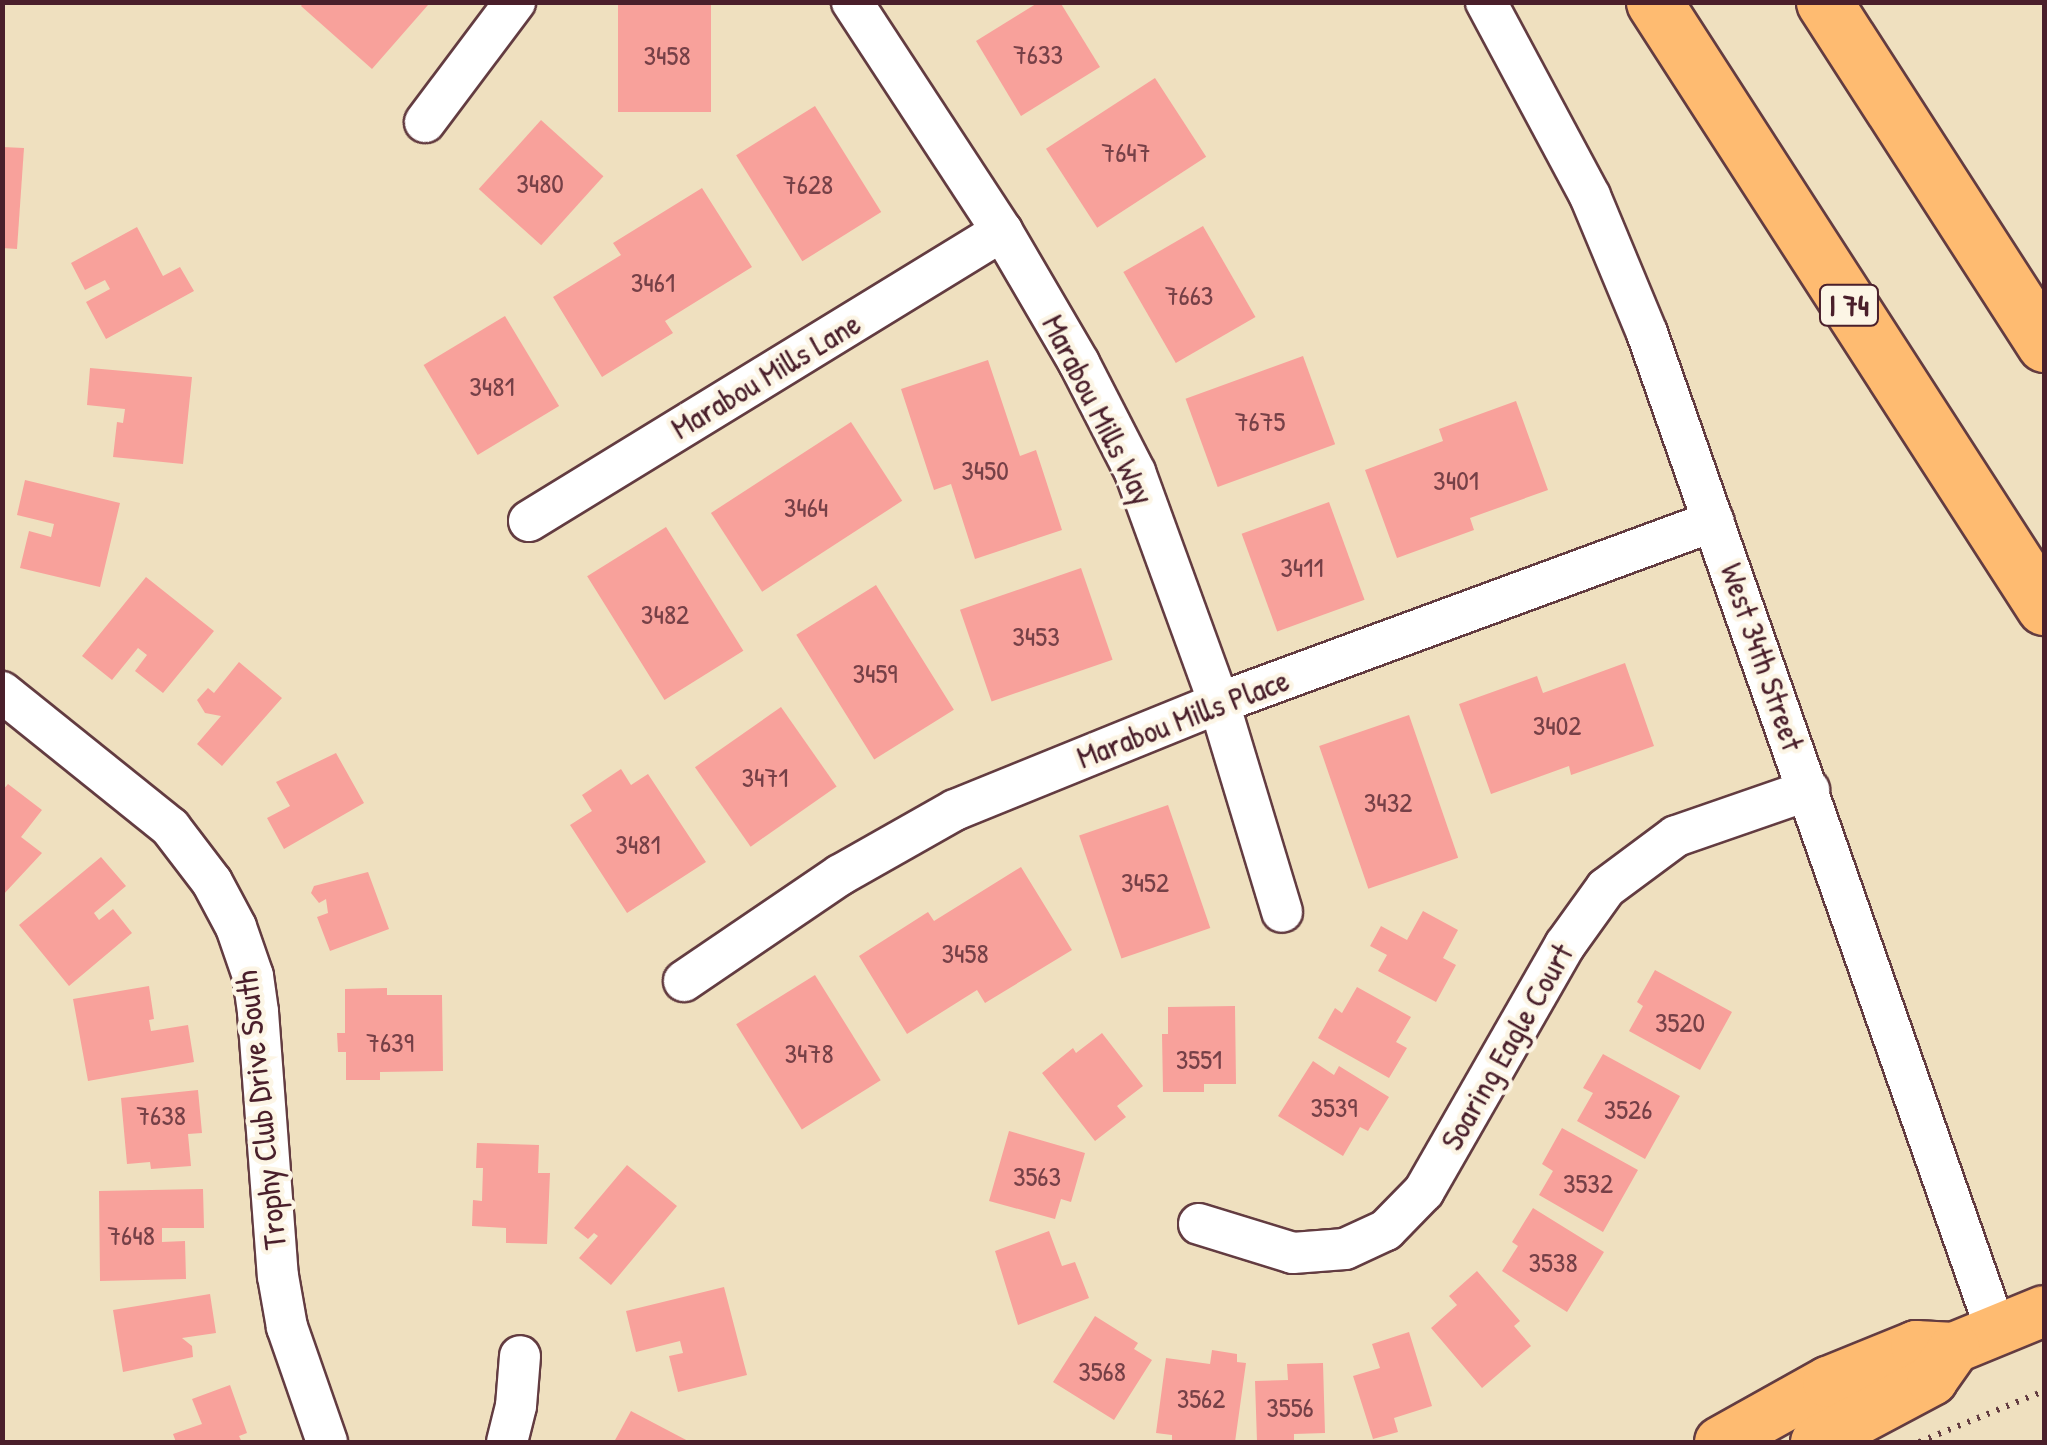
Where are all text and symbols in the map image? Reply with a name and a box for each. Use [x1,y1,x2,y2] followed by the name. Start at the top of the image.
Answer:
[1013,37,1063,71] house number: 7633
[643,38,691,72] house number: 3458
[1101,135,1151,169] house number: 7647
[516,166,564,200] house number: 3480
[783,167,833,201] house number: 7628
[631,265,675,299] house number: 3461
[1165,278,1213,312] house number: 7663
[1816,280,1882,330] road number: I 74
[664,304,868,448] street label: Marabou Mills Lane
[1034,309,1162,511] street label: Marabou Mills Way
[469,369,515,403] house number: 3481
[1235,404,1285,438] house number: 7675
[961,453,1009,487] house number: 3450
[1433,463,1479,497] house number: 3401
[784,490,828,524] house number: 3464
[1280,550,1324,584] house number: 3411
[1712,558,1812,756] street label: West 34th Street
[641,597,689,631] house number: 3482
[1012,619,1060,653] house number: 3453
[852,656,898,690] house number: 3459
[1072,661,1294,777] street label: Marabou Mills Place
[1533,708,1581,742] house number: 3402
[741,760,789,794] house number: 3471
[1364,785,1412,819] house number: 3432
[615,827,661,861] house number: 3481
[1121,865,1169,899] house number: 3452
[941,936,989,970] house number: 3458
[1432,937,1582,1157] street label: Soaring Eagle Court
[227,969,295,1251] street label: Trophy Club Drive South
[1655,1005,1705,1039] house number: 3520
[366,1025,414,1059] house number: 7639
[784,1036,834,1070] house number: 3478
[1176,1042,1222,1076] house number: 3551
[1310,1090,1358,1124] house number: 3539
[1604,1092,1652,1126] house number: 3526
[136,1098,186,1132] house number: 7638
[1013,1159,1061,1193] house number: 3563
[1563,1166,1613,1200] house number: 3532
[107,1218,155,1252] house number: 7648
[1528,1245,1578,1279] house number: 3538
[1078,1354,1126,1388] house number: 3568
[1177,1381,1225,1415] house number: 3562
[1266,1390,1314,1424] house number: 3556

